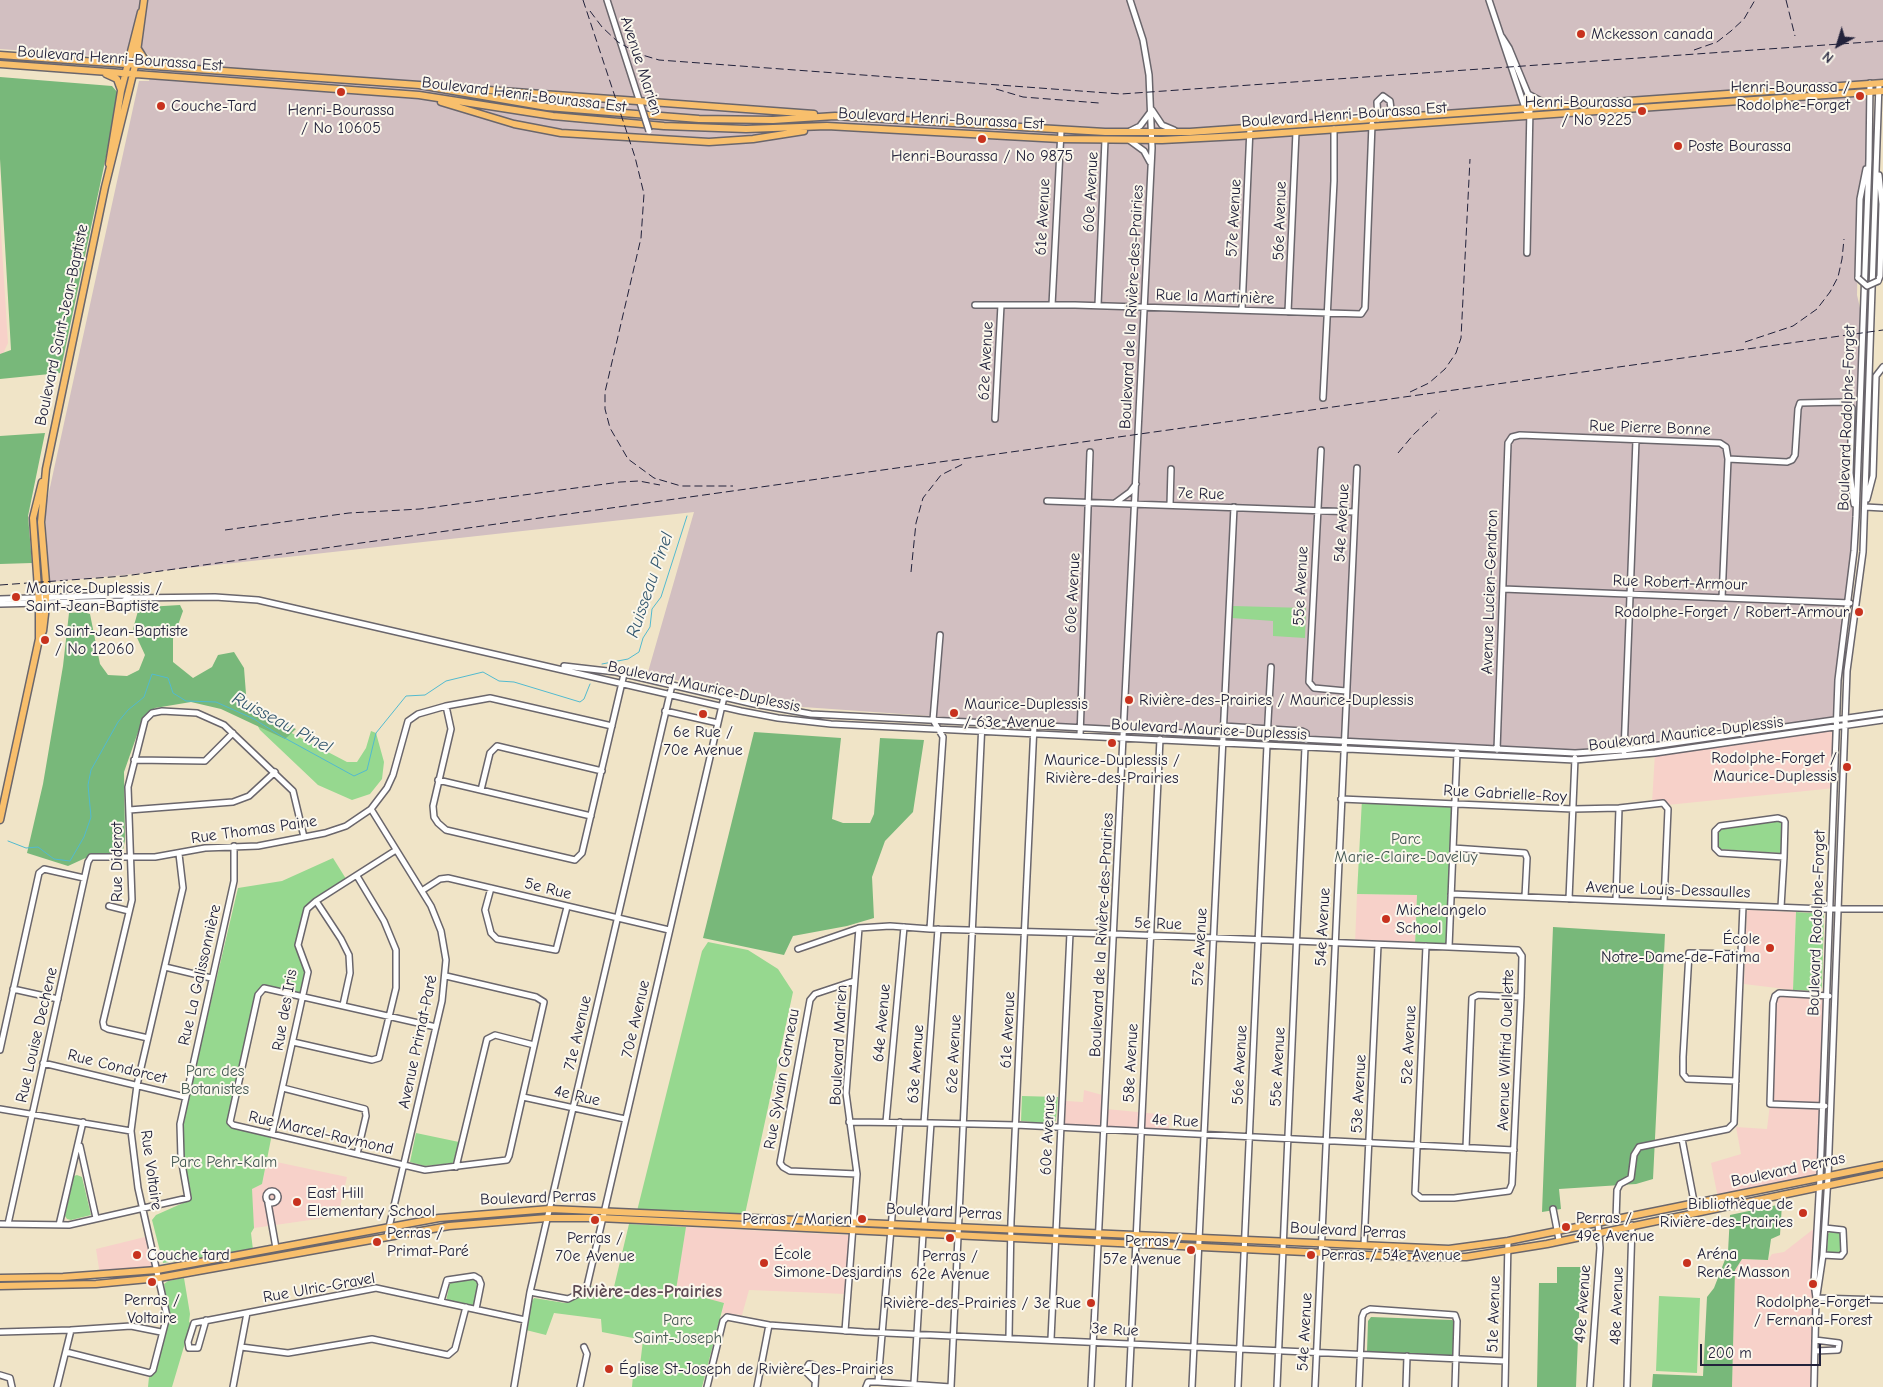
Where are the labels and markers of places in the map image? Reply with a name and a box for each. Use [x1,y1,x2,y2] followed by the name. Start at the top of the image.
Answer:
[1591,24,1713,44] place label: Mckesson canada
[1575,28,1587,40] marker: Mckesson canada
[1730,77,1850,115] place label: Henri-Bourassa / Rodolphe-Forget
[335,86,347,98] marker: Henri-Bourassa / No 10605
[1854,90,1866,102] marker: Henri-Bourassa / Rodolphe-Forget
[1525,92,1632,130] place label: Henri-Bourassa / No 9225
[171,96,257,116] place label: Couche-Tard
[155,100,167,112] marker: Couche-Tard
[287,100,395,138] place label: Henri-Bourassa / No 10605
[1636,105,1648,117] marker: Henri-Bourassa / No 9225
[976,133,988,145] marker: Henri-Bourassa / No 9875
[1688,136,1791,156] place label: Poste Bourassa
[1672,140,1684,152] marker: Poste Bourassa
[891,146,1073,166] place label: Henri-Bourassa / No 9875
[26,578,162,616] place label: Maurice-Duplessis / Saint-Jean-Baptiste
[10,591,22,603] marker: Maurice-Duplessis / Saint-Jean-Baptiste
[1614,602,1849,622] place label: Rodolphe-Forget / Robert-Armour
[1853,606,1865,618] marker: Rodolphe-Forget / Robert-Armour
[55,621,188,659] place label: Saint-Jean-Baptiste / No 12060
[39,634,51,646] marker: Saint-Jean-Baptiste / No 12060
[1139,690,1414,710] place label: Rivière-des-Prairies / Maurice-Duplessis
[964,694,1088,732] place label: Maurice-Duplessis / 63e Avenue
[1123,694,1135,706] marker: Rivière-des-Prairies / Maurice-Duplessis
[948,707,960,719] marker: Maurice-Duplessis / 63e Avenue
[697,708,709,720] marker: 6e Rue / 70e Avenue
[663,722,743,760] place label: 6e Rue / 70e Avenue
[1106,737,1118,749] marker: Maurice-Duplessis / Rivière-des-Prairies
[1711,748,1837,786] place label: Rodolphe-Forget / Maurice-Duplessis
[1044,750,1180,788] place label: Maurice-Duplessis / Rivière-des-Prairies
[1841,761,1853,773] marker: Rodolphe-Forget / Maurice-Duplessis
[1396,900,1486,938] place label: Michelangelo School
[1380,913,1392,925] marker: Michelangelo School
[1601,929,1760,967] place label: École Notre-Dame-de-Fatima
[1764,942,1776,954] marker: École Notre-Dame-de-Fatima
[307,1183,435,1221] place label: East Hill Elementary School
[1660,1194,1793,1232] place label: Bibliothèque de Rivière-des-Prairies
[291,1196,303,1208] marker: East Hill Elementary School
[1797,1207,1809,1219] marker: Bibliothèque de Rivière-des-Prairies
[1576,1208,1654,1246] place label: Perras / 49e Avenue
[742,1209,852,1229] place label: Perras / Marien
[856,1213,868,1225] marker: Perras / Marien
[589,1214,601,1226] marker: Perras / 70e Avenue
[1560,1221,1572,1233] marker: Perras / 49e Avenue
[387,1223,469,1261] place label: Perras / Primat-Paré
[555,1228,635,1266] place label: Perras / 70e Avenue
[1103,1231,1181,1269] place label: Perras / 57e Avenue
[944,1232,956,1244] marker: Perras / 62e Avenue
[371,1236,383,1248] marker: Perras / Primat-Paré
[774,1244,902,1282] place label: École Simone-Desjardins
[1185,1244,1197,1256] marker: Perras / 57e Avenue
[1697,1244,1790,1282] place label: Aréna René-Masson
[147,1245,230,1265] place label: Couche tard
[1321,1245,1461,1265] place label: Perras / 54e Avenue
[910,1246,990,1284] place label: Perras / 62e Avenue
[131,1249,143,1261] marker: Couche tard
[1305,1249,1317,1261] marker: Perras / 54e Avenue
[758,1257,770,1269] marker: École Simone-Desjardins
[1681,1257,1693,1269] marker: Aréna René-Masson
[146,1276,158,1288] marker: Perras / Voltaire
[1807,1278,1819,1290] marker: Rodolphe-Forget / Fernand-Forest
[124,1290,180,1328] place label: Perras / Voltaire
[1754,1292,1872,1330] place label: Rodolphe-Forget / Fernand-Forest
[883,1293,1081,1313] place label: Rivière-des-Prairies / 3e Rue
[1085,1297,1097,1309] marker: Rivière-des-Prairies / 3e Rue
[619,1359,893,1379] place label: Église St-Joseph de Rivière-Des-Prairies
[603,1363,615,1375] marker: Église St-Joseph de Rivière-Des-Prairies

